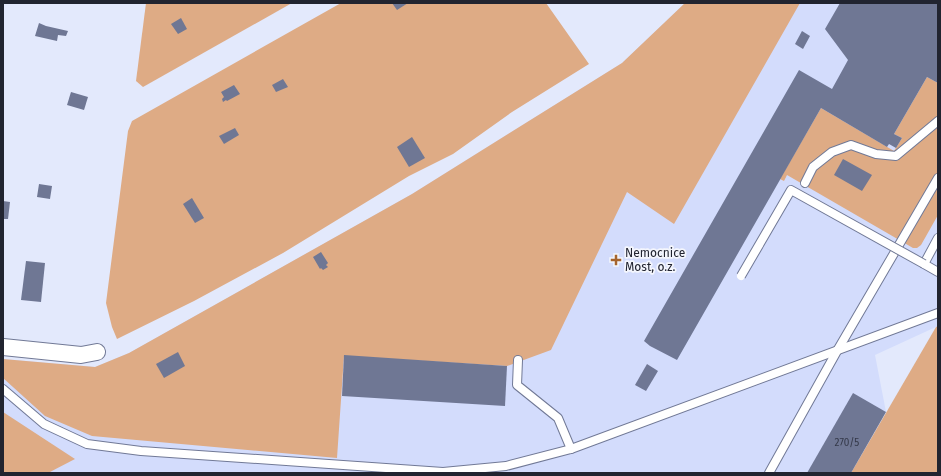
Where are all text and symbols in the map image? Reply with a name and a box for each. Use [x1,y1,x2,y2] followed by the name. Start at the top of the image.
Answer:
[625,246,685,274] place label: Nemocnice Most, o.z.
[610,254,622,266] marker: Nemocnice Most, o.z.
[835,437,859,449] house number: 270/5

